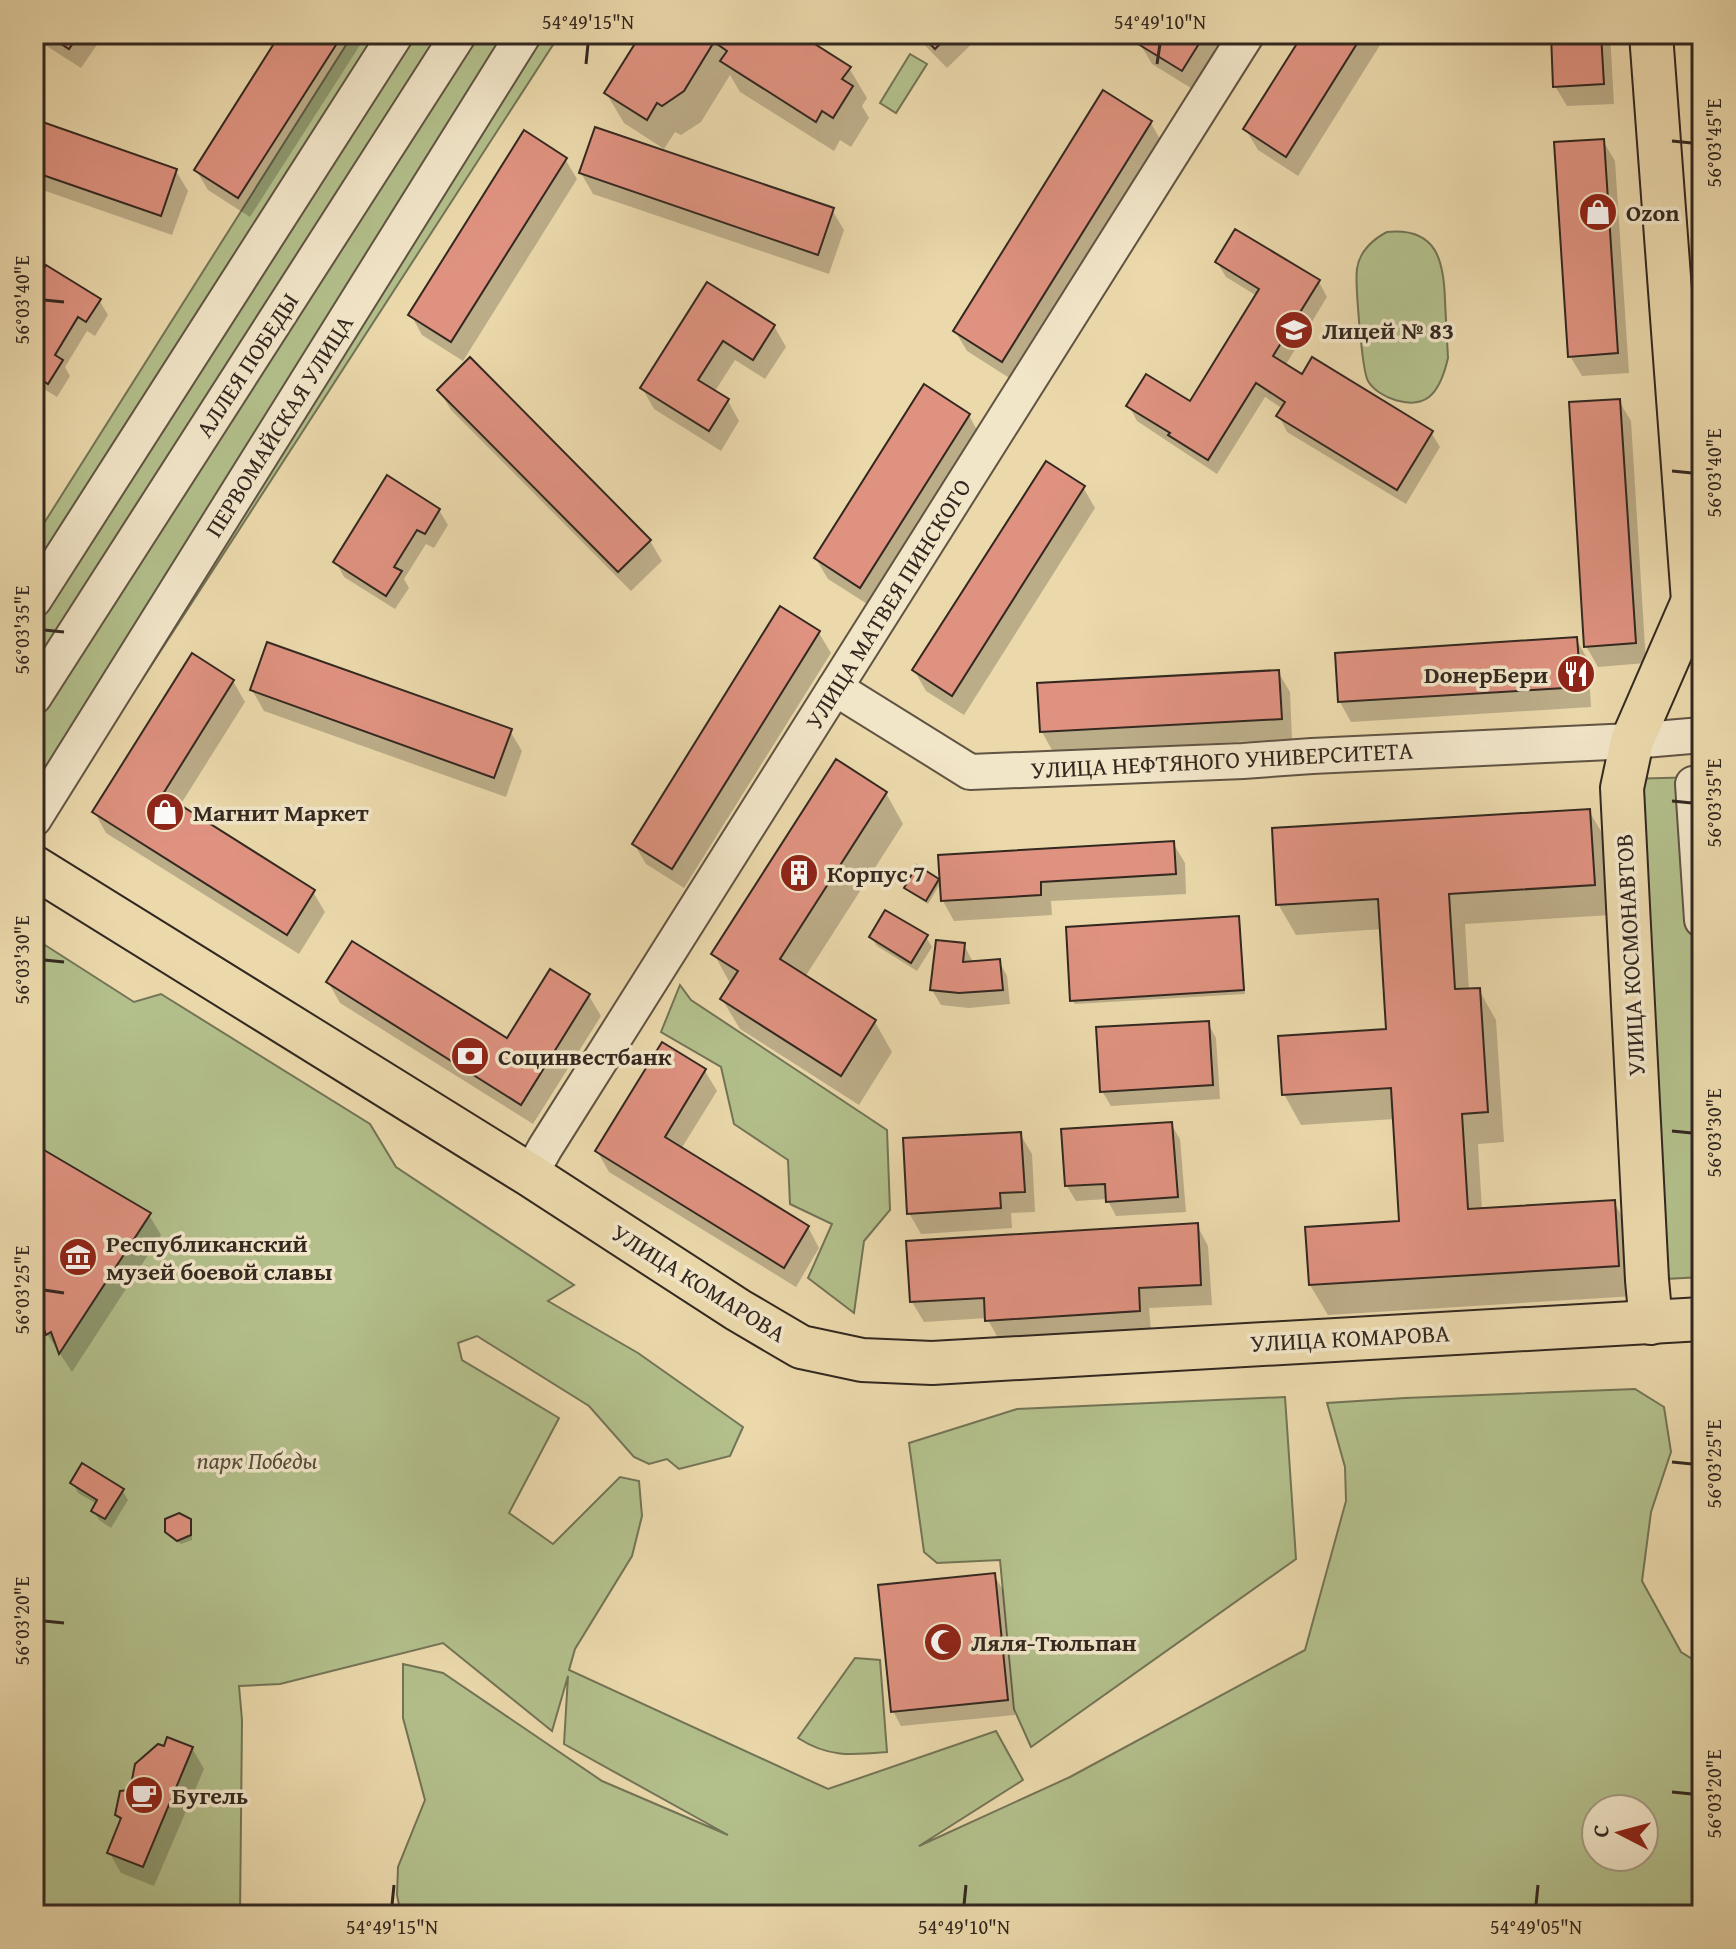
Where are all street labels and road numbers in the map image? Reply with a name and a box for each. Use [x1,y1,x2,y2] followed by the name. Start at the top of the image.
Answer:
[187,286,307,444] street label: АЛЛЕЯ ПОБЕДЫ
[196,308,362,544] street label: ПЕРВОМАЙСКАЯ УЛИЦА
[796,472,980,736] street label: УЛИЦА МАТВЕЯ ПИНСКОГО
[1030,732,1414,787] street label: УЛИЦА НЕФТЯНОГО УНИВЕРСИТЕТА
[1606,833,1654,1077] street label: УЛИЦА КОСМОНАВТОВ
[605,1215,793,1351] street label: УЛИЦА КОМАРОВА
[1249,1315,1451,1361] street label: УЛИЦА КОМАРОВА

